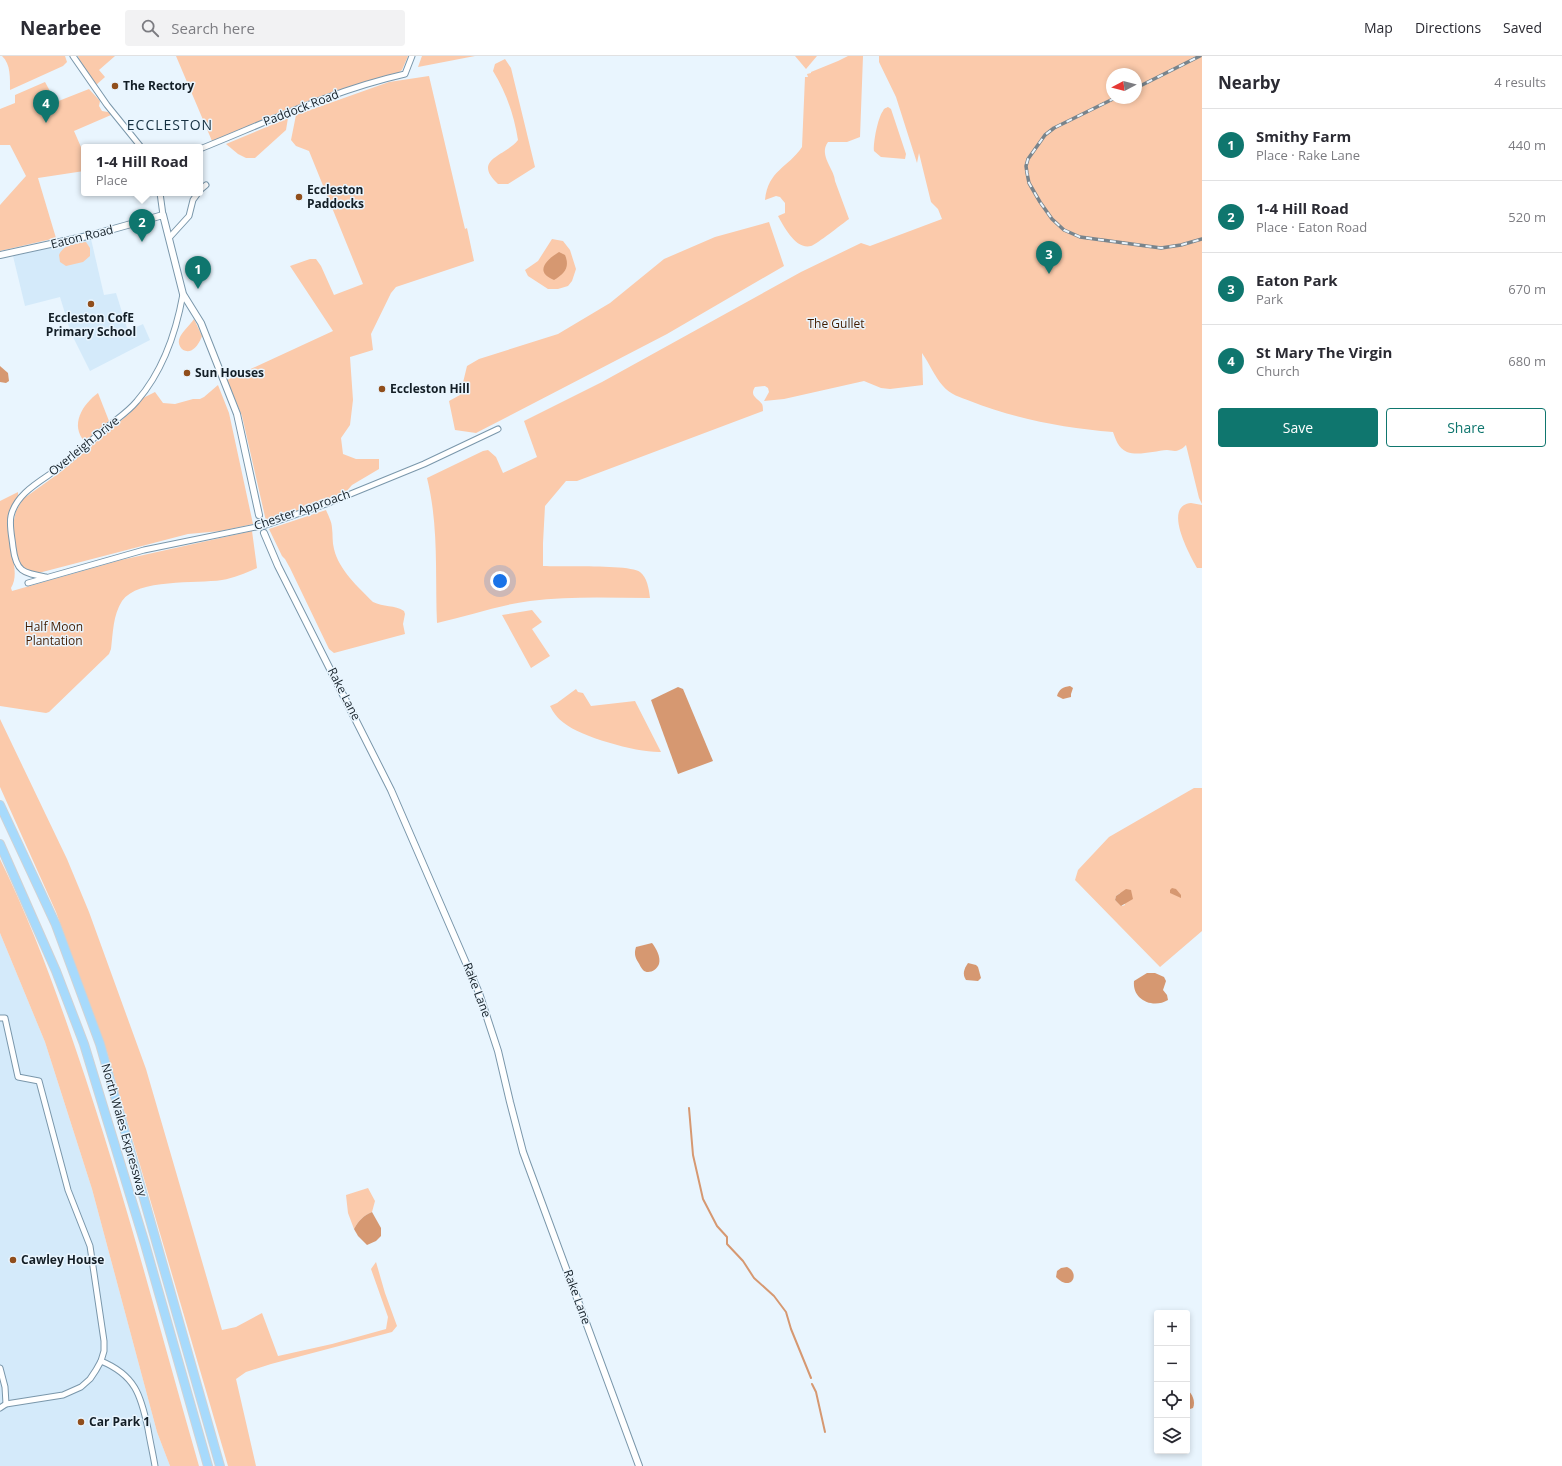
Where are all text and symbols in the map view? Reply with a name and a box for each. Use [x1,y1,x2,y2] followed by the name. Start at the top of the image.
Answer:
[125,10,405,46] search box
[20,15,101,41] text: Nearbee
[139,17,161,39] icon: search
[171,18,255,38] text: Search here
[1364,18,1393,37] text: Map
[1415,18,1481,37] text: Directions
[1503,18,1542,37] text: Saved
[1106,68,1142,104] north arrow
[1218,71,1280,94] text: Nearby
[1494,73,1546,91] text: 4 results
[123,77,194,94] place label: The Rectory
[110,81,120,91] marker: The Rectory
[261,85,341,130] street label: Paddock Road
[33,90,59,123] pin: 4
[127,115,213,134] district label: ECCLESTON
[1256,126,1351,146] text: Smithy Farm
[1227,136,1235,154] text: 1
[1508,136,1546,154] text: 440 m
[81,144,203,196] popup
[1256,146,1360,164] text: Place · Rake Lane
[96,151,188,171] text: 1-4 Hill Road
[96,171,127,189] text: Place
[307,181,364,212] place label: Eccleston Paddocks
[294,192,304,202] marker: Eccleston Paddocks
[1256,198,1349,218] text: 1-4 Hill Road
[1227,208,1235,226] text: 2
[1508,208,1546,226] text: 520 m
[129,209,155,242] pin: 2
[1256,218,1367,236] text: Place · Eaton Road
[49,221,115,252] street label: Eaton Road
[1036,241,1062,274] pin: 3
[185,256,211,289] pin: 1
[1256,270,1338,290] text: Eaton Park
[1227,280,1235,298] text: 3
[1508,280,1546,298] text: 670 m
[1256,290,1283,308] text: Park
[86,299,96,309] marker: Eccleston CofE Primary School
[46,309,136,340] place label: Eccleston CofE Primary School
[808,315,864,332] park label: The Gullet
[1256,342,1392,362] text: St Mary The Virgin
[1227,352,1235,370] text: 4
[1508,352,1546,370] text: 680 m
[1256,362,1300,380] text: Church
[195,364,264,381] place label: Sun Houses
[182,368,192,378] marker: Sun Houses
[390,380,470,397] place label: Eccleston Hill
[377,384,387,394] marker: Eccleston Hill
[1218,408,1378,447] button: Save
[1386,408,1546,447] button: Share
[45,412,123,479] street label: Overleigh Drive
[252,485,352,534] street label: Chester Approach
[490,571,510,591] your location
[25,618,83,649] park label: Half Moon Plantation
[324,664,365,723] street label: Rake Lane
[459,960,496,1020] street label: Rake Lane
[97,1061,152,1199] street label: North Wales Expressway
[21,1251,104,1268] place label: Cawley House
[8,1255,18,1265] marker: Cawley House
[560,1267,595,1327] street label: Rake Lane
[1154,1310,1190,1454] map controls
[1154,1310,1190,1346] button: +
[1154,1346,1190,1382] button: −
[1154,1382,1190,1418] button: locate
[89,1413,150,1430] place label: Car Park 1
[76,1417,86,1427] marker: Car Park 1
[1154,1418,1190,1454] button: layers

